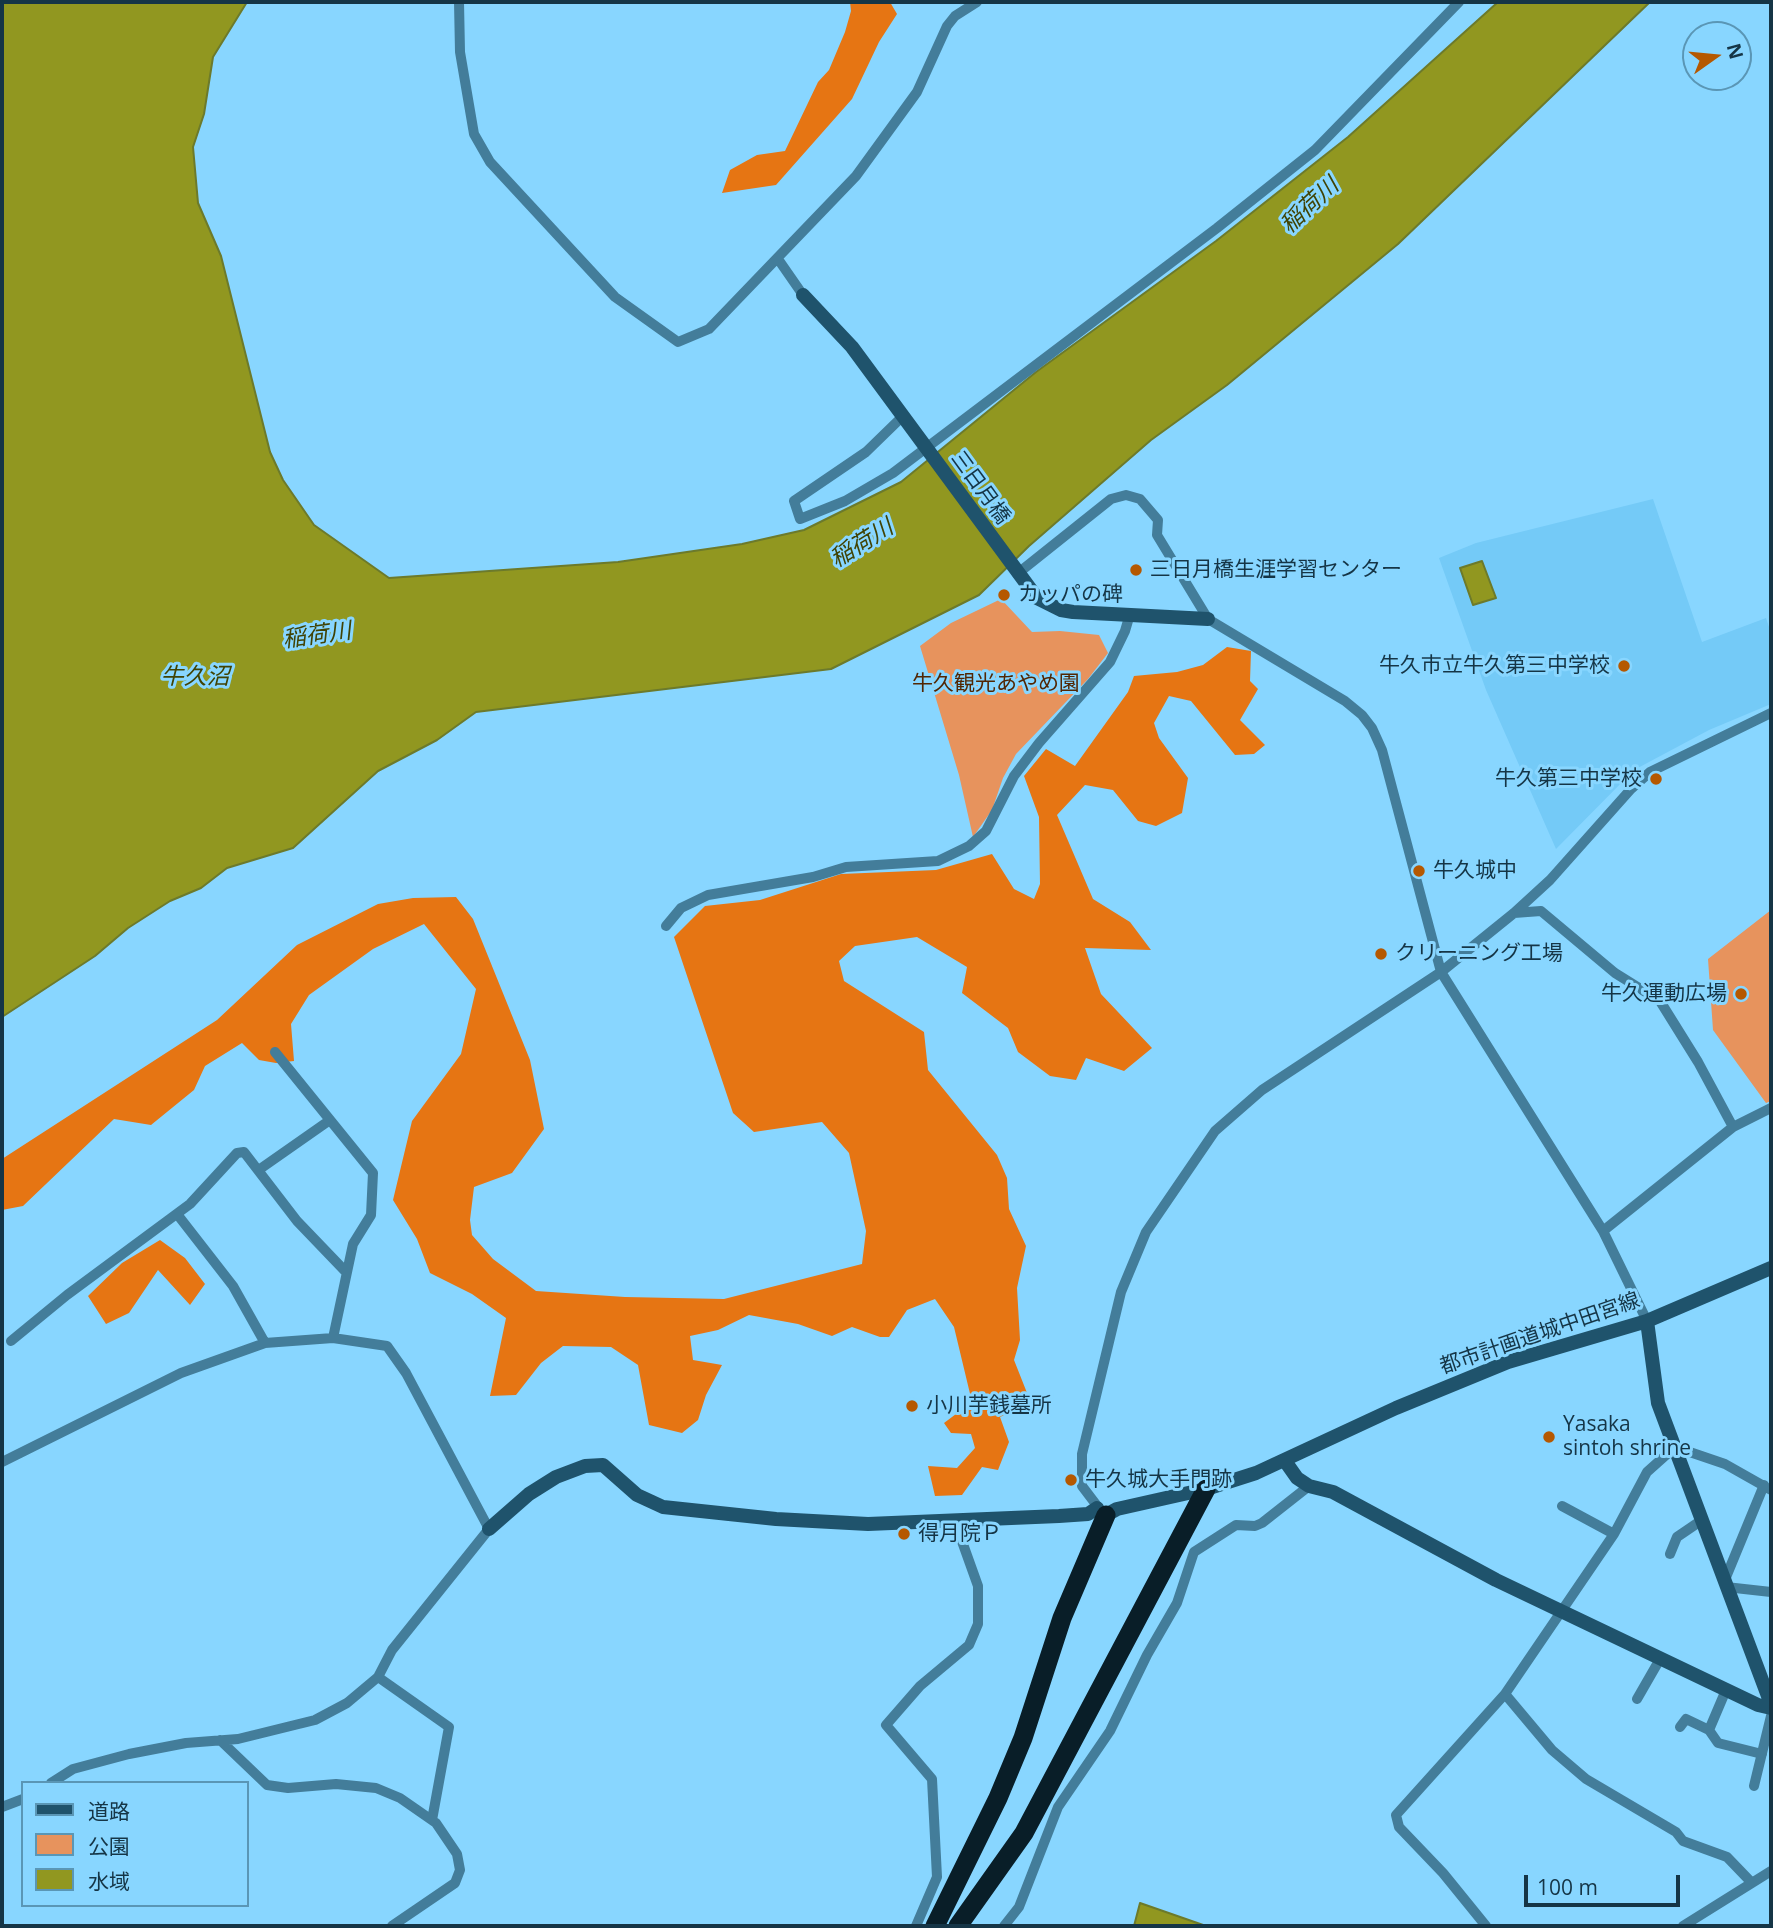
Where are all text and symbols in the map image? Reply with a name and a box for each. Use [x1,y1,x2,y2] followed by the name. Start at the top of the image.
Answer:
[1682,21,1752,91] north arrow
[1721,40,1750,62] text: N
[1275,172,1345,240] water label: 稲荷川
[945,447,1015,529] street label: 三日月橋
[825,514,899,574] water label: 稲荷川
[1150,557,1402,583] place label: 三日月橋生涯学習センター
[1128,562,1144,578] marker: 三日月橋生涯学習センター
[1018,582,1123,608] place label: カッパの碑
[996,587,1012,603] marker: カッパの碑
[281,618,353,654] water label: 稲荷川
[1379,653,1610,679] place label: 牛久市立牛久第三中学校
[1616,658,1632,674] marker: 牛久市立牛久第三中学校
[161,663,229,691] water label: 牛久沼
[912,671,1080,697] park label: 牛久観光あやめ園
[1495,766,1642,792] place label: 牛久第三中学校
[1648,771,1664,787] marker: 牛久第三中学校
[1433,858,1517,884] place label: 牛久城中
[1411,863,1427,879] marker: 牛久城中
[1395,941,1563,967] place label: クリーニング工場
[1373,946,1389,962] marker: クリーニング工場
[1601,981,1727,1007] place label: 牛久運動広場
[1733,986,1749,1002] marker: 牛久運動広場
[1437,1288,1643,1380] street label: 都市計画道城中田宮線
[926,1393,1052,1419] place label: 小川芋銭墓所
[904,1398,920,1414] marker: 小川芋銭墓所
[1563,1412,1691,1462] place label: Yasaka sintoh shrine
[1541,1429,1557,1445] marker: Yasaka sintoh shrine
[1085,1467,1232,1493] place label: 牛久城大手門跡
[1063,1472,1079,1488] marker: 牛久城大手門跡
[918,1521,1002,1547] place label: 得月院Ｐ
[896,1526,912,1542] marker: 得月院Ｐ
[21,1781,248,1907] legend
[88,1797,130,1825] text: 道路
[88,1832,130,1860] text: 公園
[1528,1862,1684,1906] scale bar
[88,1867,130,1895] text: 水域
[1537,1873,1598,1901] text: 100 m

